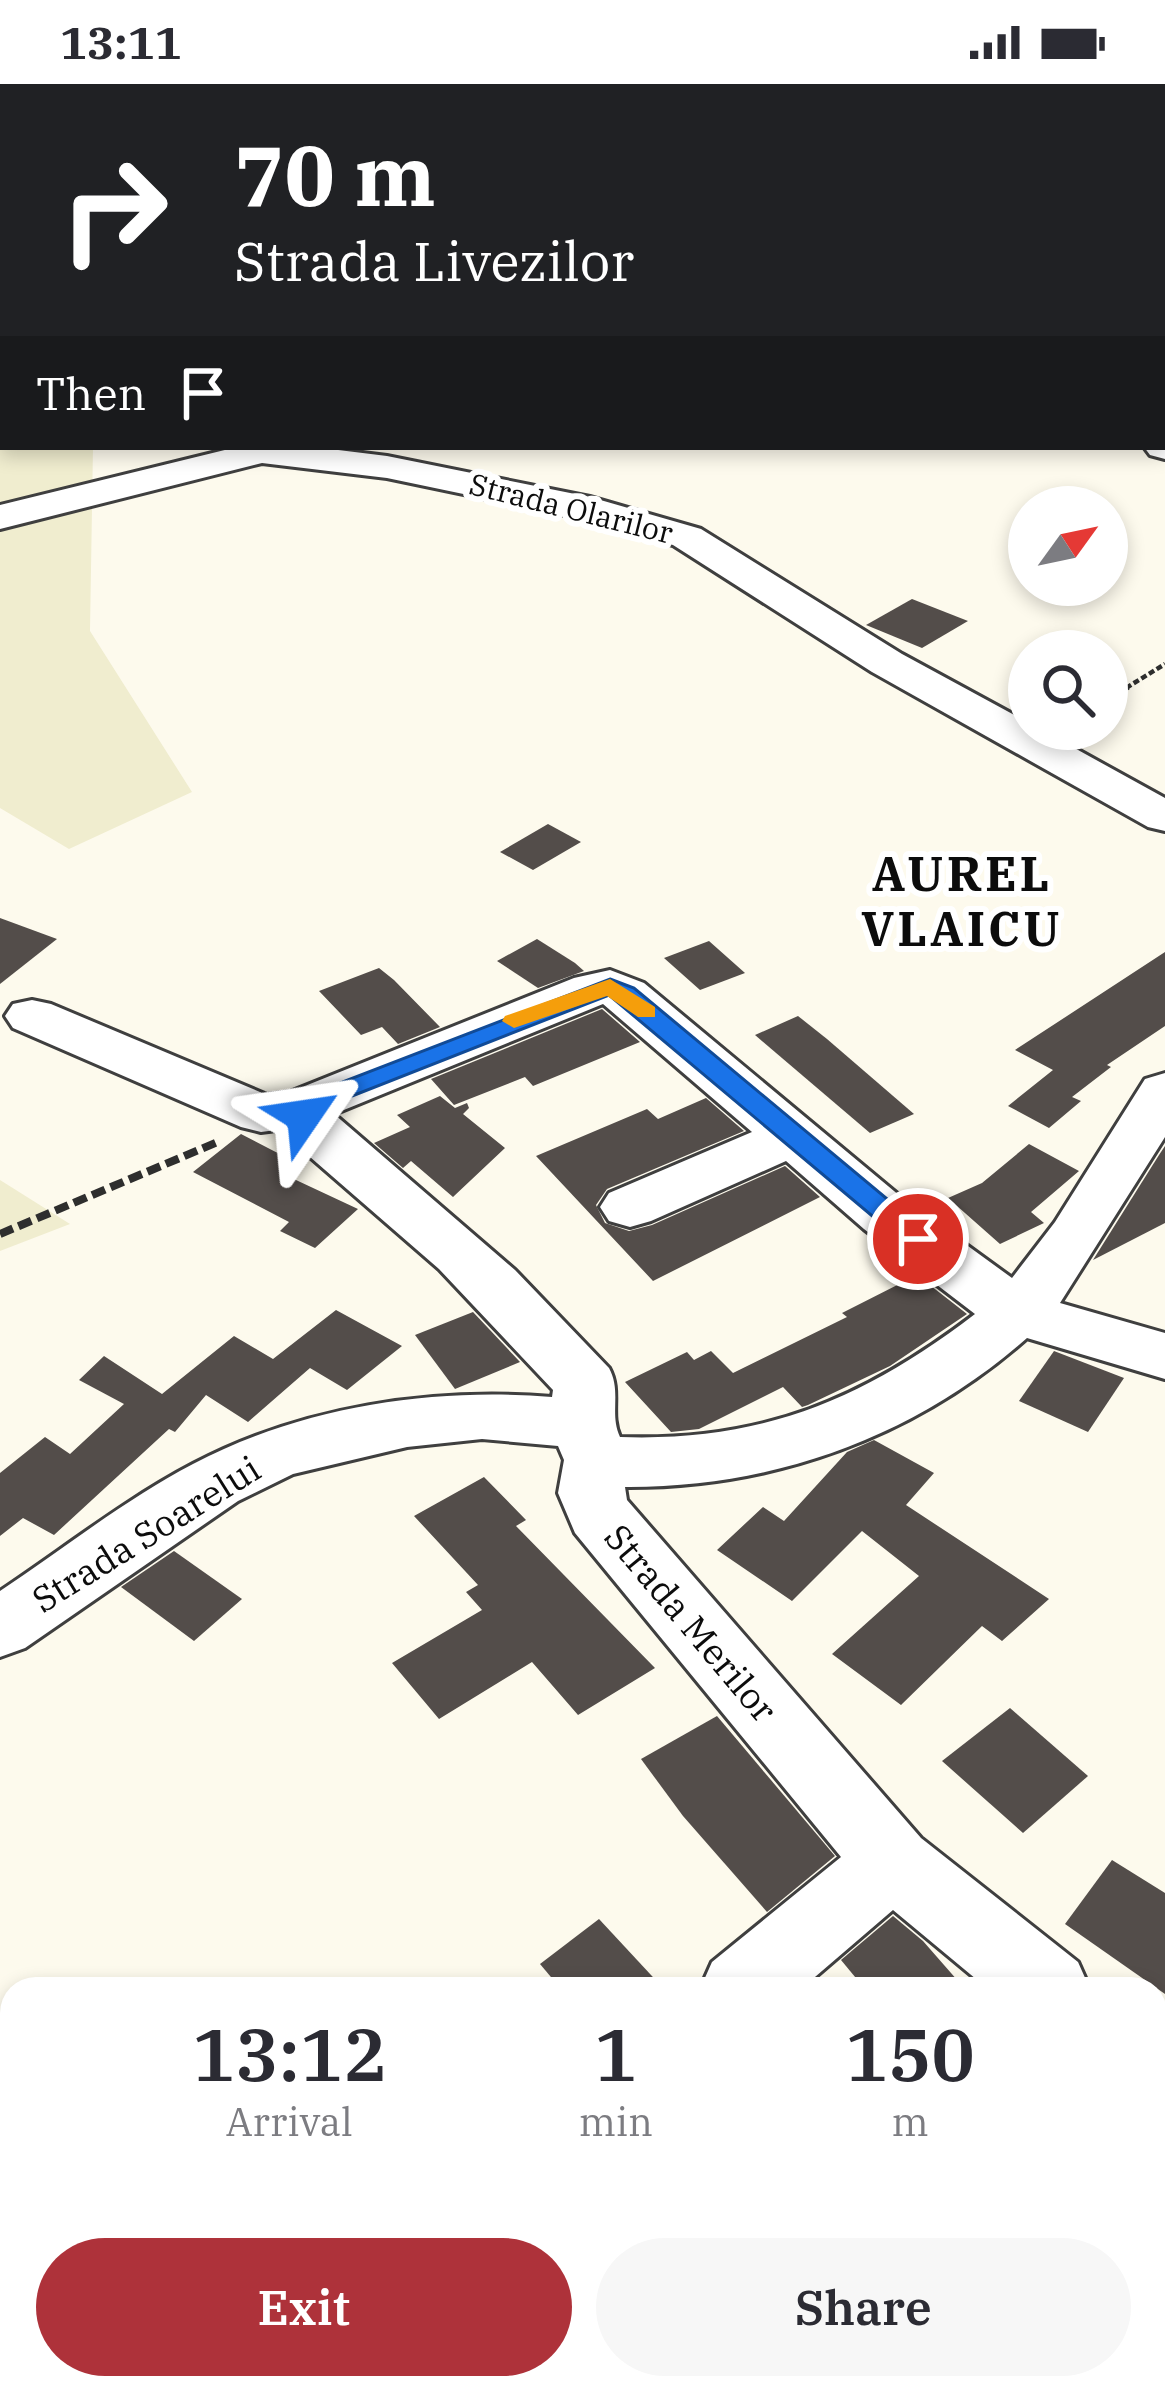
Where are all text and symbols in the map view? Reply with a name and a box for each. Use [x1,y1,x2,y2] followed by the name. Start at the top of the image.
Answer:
[60,13,182,71] text: 13:11
[234,120,436,229] text: 70 m
[36,132,192,288] icon: right
[234,226,634,296] text: Strada Livezilor
[170,360,236,426] icon: arrive
[36,364,146,422] text: Then
[466,463,677,552] street label: Strada Olarilor
[1008,486,1128,606] north arrow
[1008,486,1128,750] map controls
[1008,630,1128,750] button: search
[861,842,1063,959] district label: AUREL VLAICU
[241,1053,367,1179] position arrow
[867,1188,969,1290] pin
[885,1206,951,1272] icon: arrive
[23,1445,269,1623] street label: Strada Soarelui
[595,1514,788,1731] street label: Strada Merilor
[192,2007,386,2101] text: 13:12
[594,2007,637,2101] text: 1
[845,2007,975,2101] text: 150
[226,2096,353,2147] text: Arrival
[579,2096,653,2147] text: min
[891,2096,929,2147] text: m
[36,2238,572,2376] button: Exit
[596,2238,1131,2376] button: Share

